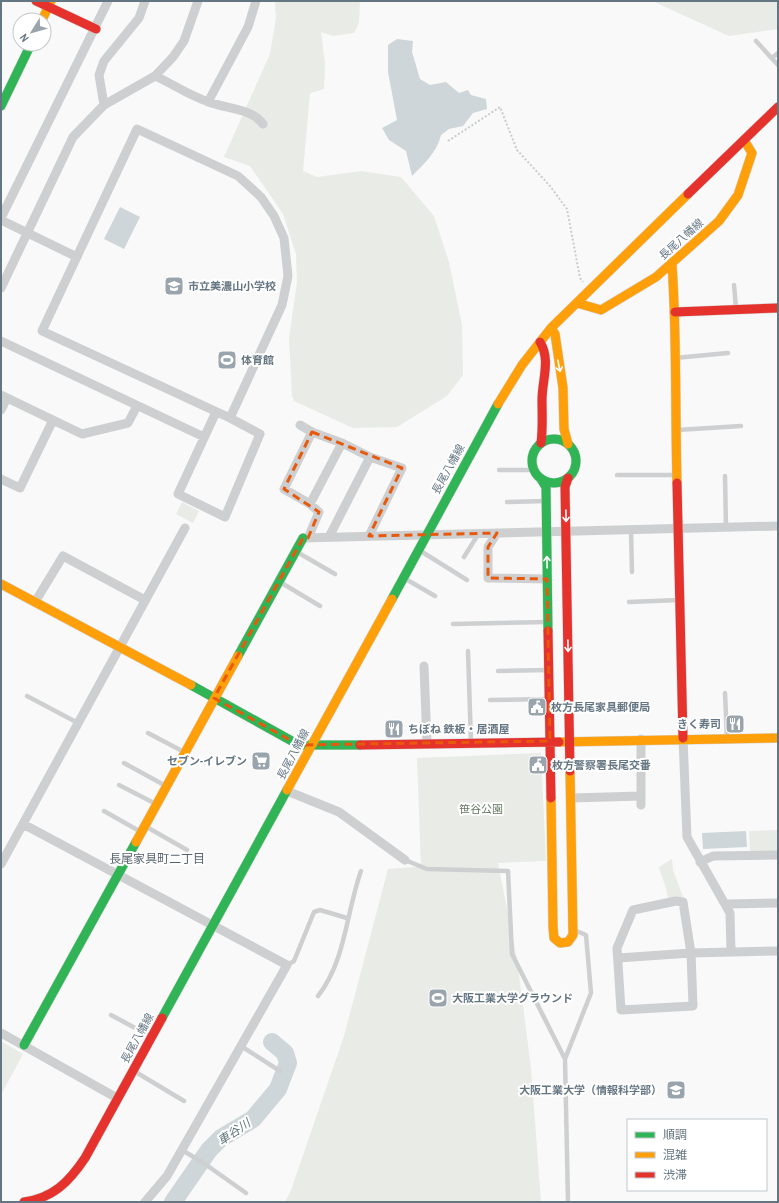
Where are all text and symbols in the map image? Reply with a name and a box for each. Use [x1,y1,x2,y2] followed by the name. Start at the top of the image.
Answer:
[12,12,52,52] north arrow
[16,31,32,45] text: N
[656,215,706,263] street label: 長尾八幡線
[163,275,185,297] school or university icon: 市立美濃山小学校
[188,279,276,293] place label: 市立美濃山小学校
[216,349,238,371] sports icon: 体育館
[241,353,274,367] place label: 体育館
[555,359,563,372] one-way arrow
[429,442,467,496] street label: 長尾八幡線
[562,509,569,522] one-way arrow
[543,556,551,569] one-way arrow
[564,639,572,652] one-way arrow
[526,696,548,718] public building icon: 枚方長尾家具郵便局
[551,700,650,714] place label: 枚方長尾家具郵便局
[724,713,746,735] restaurant icon: きく寿司
[677,717,721,731] place label: きく寿司
[383,718,405,740] restaurant icon: ちぼね 鉄板・居酒屋
[408,722,510,736] place label: ちぼね 鉄板・居酒屋
[274,726,312,782] street label: 長尾八幡線
[250,750,272,772] supermarket icon: セブン-イレブン
[167,754,247,768] place label: セブン-イレブン
[527,754,549,776] public building icon: 枚方警察署長尾交番
[552,758,651,772] place label: 枚方警察署長尾交番
[459,802,503,816] park label: 笹谷公園
[109,851,205,867] district label: 長尾家具町二丁目
[427,987,449,1009] sports icon: 大阪工業大学グラウンド
[452,991,573,1005] place label: 大阪工業大学グラウンド
[118,1011,156,1065] street label: 長尾八幡線
[665,1079,687,1101] school or university icon: 大阪工業大学（情報科学部）
[519,1083,662,1097] place label: 大阪工業大学（情報科学部）
[215,1114,255,1149] water label: 車谷川
[627,1119,767,1191] legend
[663,1127,687,1143] text: 順調
[663,1147,687,1163] text: 混雑
[663,1167,687,1183] text: 渋滞

